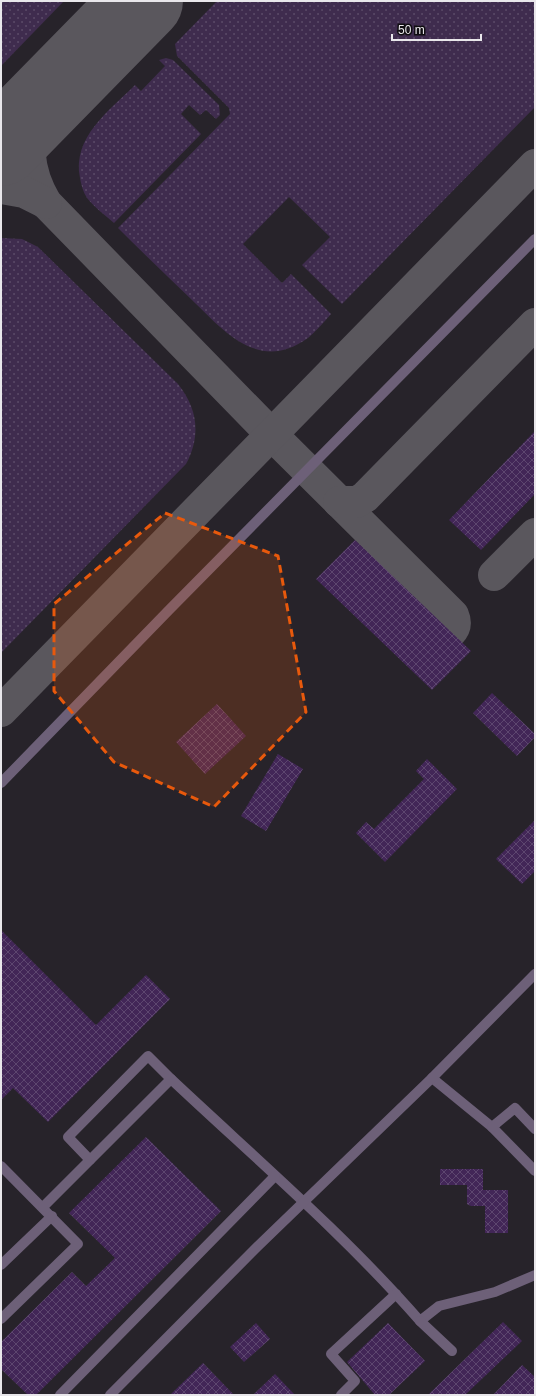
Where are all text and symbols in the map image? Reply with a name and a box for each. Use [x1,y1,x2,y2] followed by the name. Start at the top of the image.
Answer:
[392,16,481,42] scale bar
[398,23,425,37] text: 50 m

